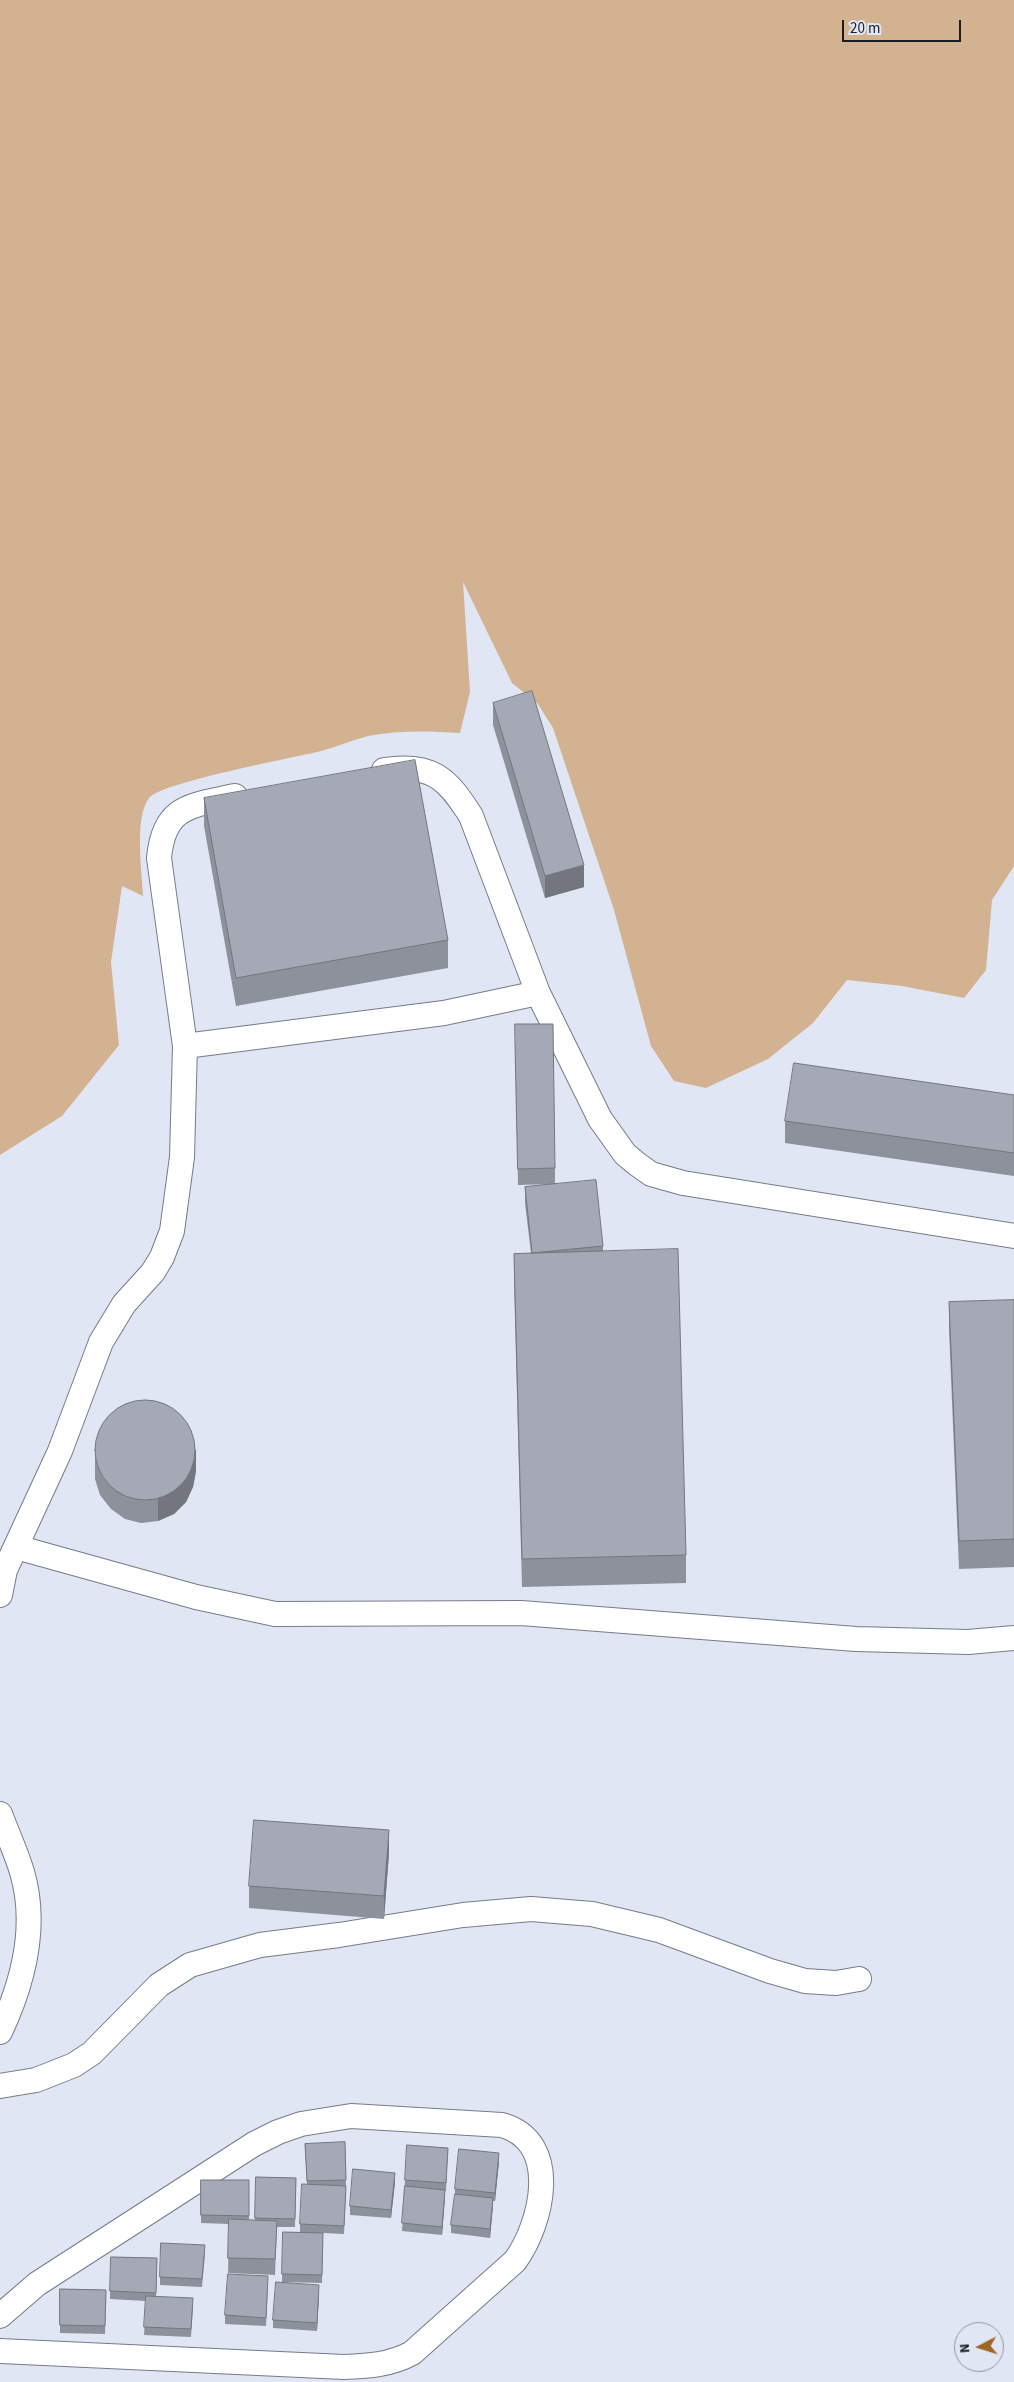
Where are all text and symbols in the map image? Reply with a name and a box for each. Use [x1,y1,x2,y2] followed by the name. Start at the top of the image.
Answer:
[844,10,963,42] scale bar
[850,18,880,39] text: 20 m
[954,2322,1004,2372] north arrow
[955,2343,975,2354] text: N

